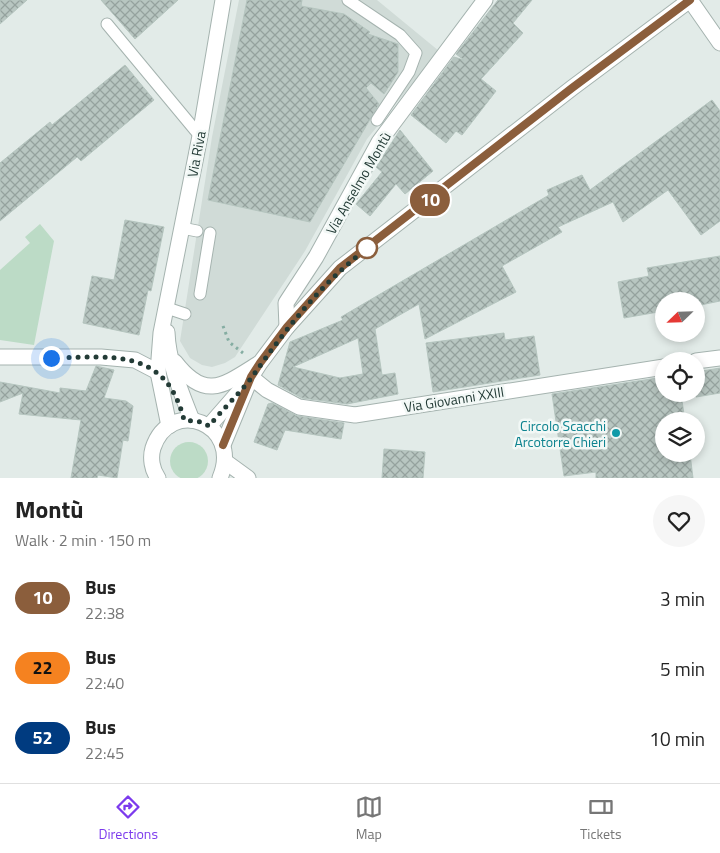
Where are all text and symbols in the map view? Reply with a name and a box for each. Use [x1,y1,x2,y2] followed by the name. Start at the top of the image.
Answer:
[320,128,396,238] street label: Via Anselmo Montù
[181,129,211,179] street label: Via Riva
[408,184,452,216] line badge: 10
[420,186,440,213] text: 10
[356,237,378,259] unlabelled marker
[655,292,705,342] north arrow
[655,292,705,462] map controls
[39,346,64,371] your location
[655,352,705,402] button: locate
[402,381,506,417] street label: Via Giovanni XXIII
[655,412,705,462] button: layers
[514,415,606,452] place label: Circolo Scacchi Arcotorre Chieri
[610,427,622,439] marker: Circolo Scacchi Arcotorre Chieri
[15,491,84,527] text: Montù
[653,495,705,547] button: heart
[15,528,151,552] text: Walk · 2 min · 150 m
[85,572,116,601] text: Bus
[32,584,53,611] text: 10
[660,584,705,613] text: 3 min
[85,601,124,625] text: 22:38
[85,642,116,671] text: Bus
[32,654,53,681] text: 22
[660,654,705,683] text: 5 min
[85,671,124,695] text: 22:40
[85,712,116,741] text: Bus
[32,724,53,751] text: 52
[649,724,705,753] text: 10 min
[85,741,124,765] text: 22:45
[99,793,158,844] tab: Directions
[355,793,383,844] tab: Map
[580,793,621,844] tab: Tickets

